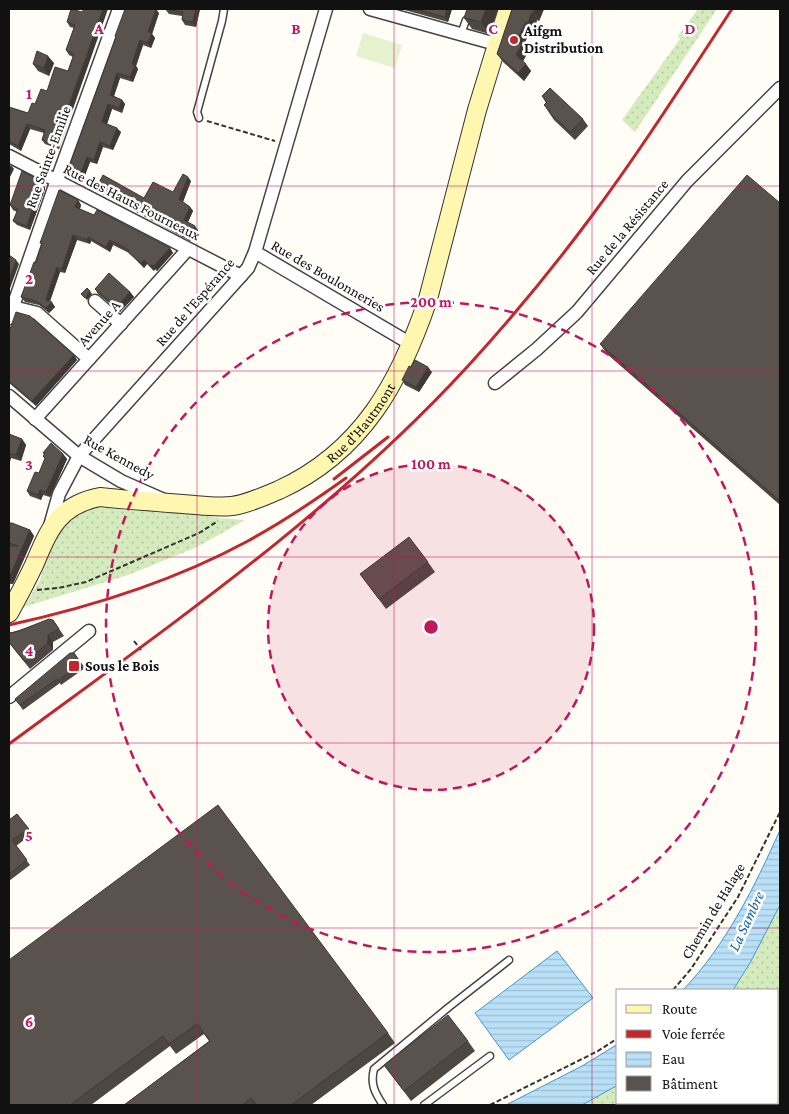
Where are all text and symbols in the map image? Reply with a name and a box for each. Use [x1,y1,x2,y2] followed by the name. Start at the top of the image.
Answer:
[93,20,104,37] text: A
[291,20,301,37] text: B
[488,20,498,37] text: C
[684,20,696,37] text: D
[523,23,604,56] place label: Aifgm Distribution
[508,34,520,46] marker: Aifgm Distribution
[26,85,32,102] text: 1
[22,104,74,210] street label: Rue Sainte-Emilie
[61,161,203,243] street label: Rue des Hauts Fourneaux
[582,176,672,278] street label: Rue de la Résistance
[269,237,388,315] street label: Rue des Boulonneries
[152,254,239,350] street label: Rue de l'Espérance
[25,270,33,287] text: 2
[410,294,452,310] text: 200 m
[74,297,124,349] street label: Avenue A
[323,379,399,466] street label: Rue d'Hautmont
[81,431,157,484] street label: Rue Kennedy
[25,456,33,473] text: 3
[411,456,451,472] text: 100 m
[422,618,440,636] centre of rings
[25,642,34,659] text: 4
[85,658,159,674] place label: Sous le Bois
[67,659,81,673] marker: Sous le Bois
[25,827,33,844] text: 5
[678,860,749,962] street label: Chemin de Halage
[725,889,767,953] water label: La Sambre
[616,989,779,1104] legend
[662,1001,697,1017] text: Route
[25,1013,33,1030] text: 6
[662,1026,726,1042] text: Voie ferrée
[662,1051,685,1067] text: Eau
[662,1076,719,1092] text: Bâtiment

